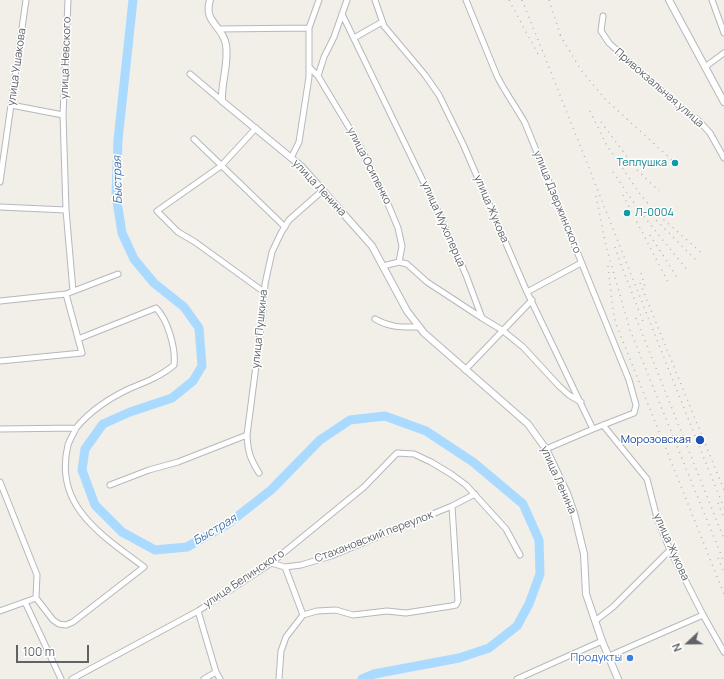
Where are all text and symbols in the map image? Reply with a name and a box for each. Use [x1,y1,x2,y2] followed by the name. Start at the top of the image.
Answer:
[58,17,74,99] street label: улица Невского
[5,27,29,107] street label: улица Ушакова
[612,46,706,130] street label: Привокзальная улица
[344,125,394,207] street label: улица Осипенко
[530,149,584,255] street label: улица Дзержинского
[110,156,126,204] water label: Быстрая
[616,156,667,170] place label: Теплушка
[289,157,349,219] street label: улица Ленина
[670,158,680,168] marker: Теплушка
[471,173,511,245] street label: улица Жукова
[418,179,468,269] street label: улица Мухоперца
[635,206,674,220] place label: Л-0004
[622,208,632,218] marker: Л-0004
[249,289,271,369] street label: улица Пушкина
[621,433,691,447] place label: Морозовская
[694,434,706,446] marker: Морозовская
[537,444,579,516] street label: улица Ленина
[313,508,435,566] street label: Стахановский переулок
[191,511,239,549] water label: Быстрая
[650,511,692,583] street label: улица Жукова
[201,547,287,611] street label: улица Белинского
[668,623,708,663] north arrow
[18,637,91,663] scale bar
[668,641,685,654] text: N
[23,643,55,660] text: 100 m
[571,651,622,665] place label: Продукты
[625,653,635,663] marker: Продукты

